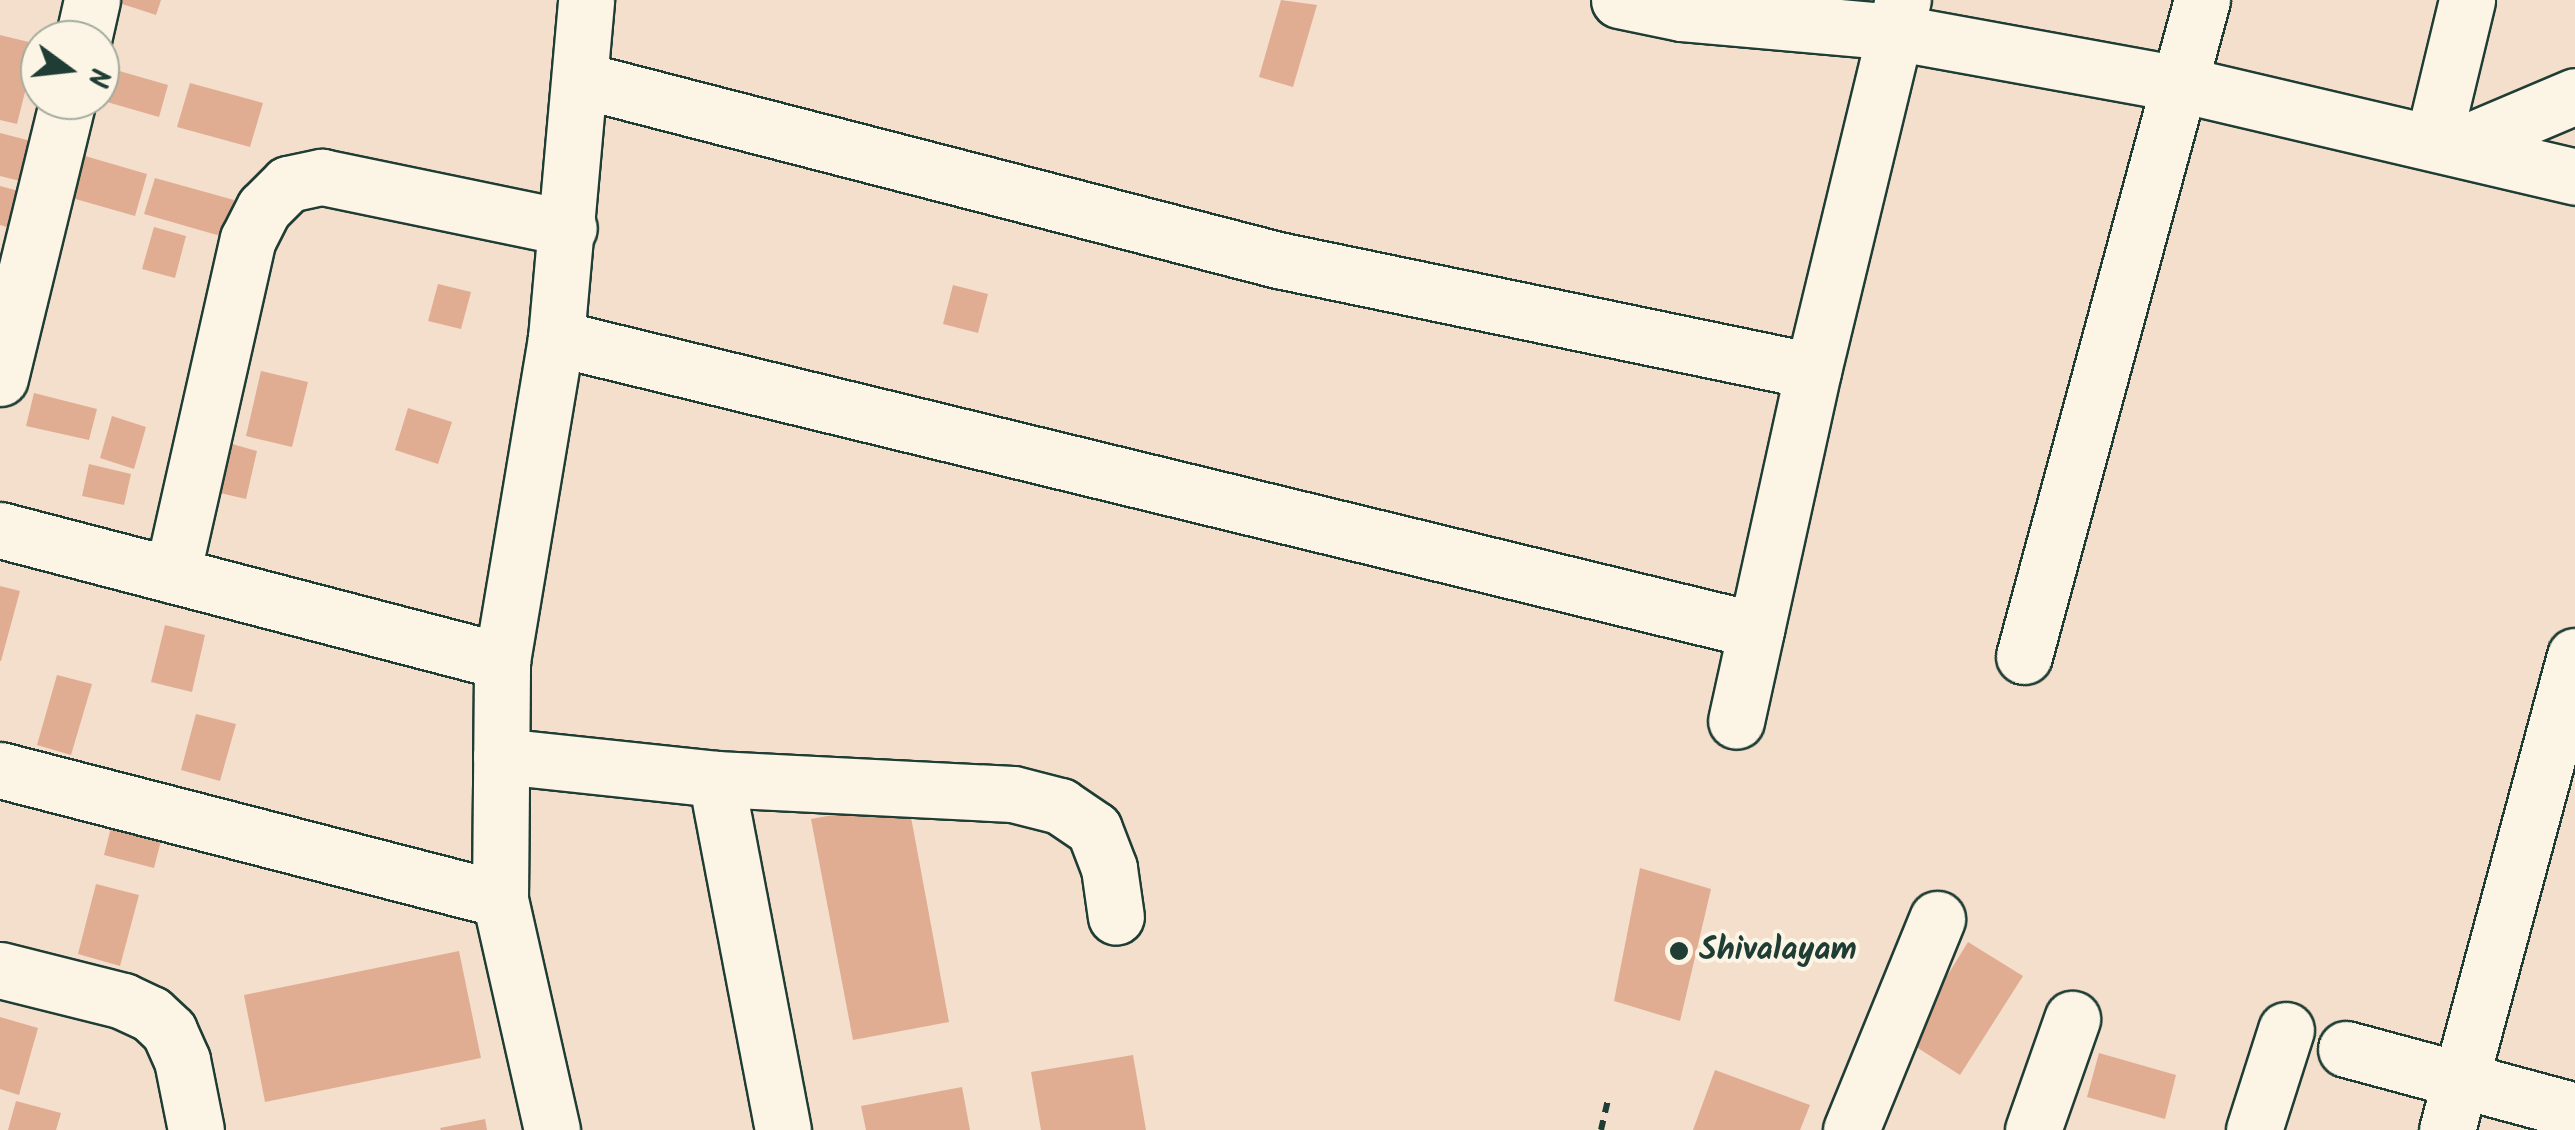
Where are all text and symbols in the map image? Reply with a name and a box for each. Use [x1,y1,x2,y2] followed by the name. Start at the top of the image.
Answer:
[20,20,120,120] north arrow
[74,63,122,92] text: N
[1699,932,1857,970] place label: Shivalayam
[1668,940,1690,962] marker: Shivalayam

